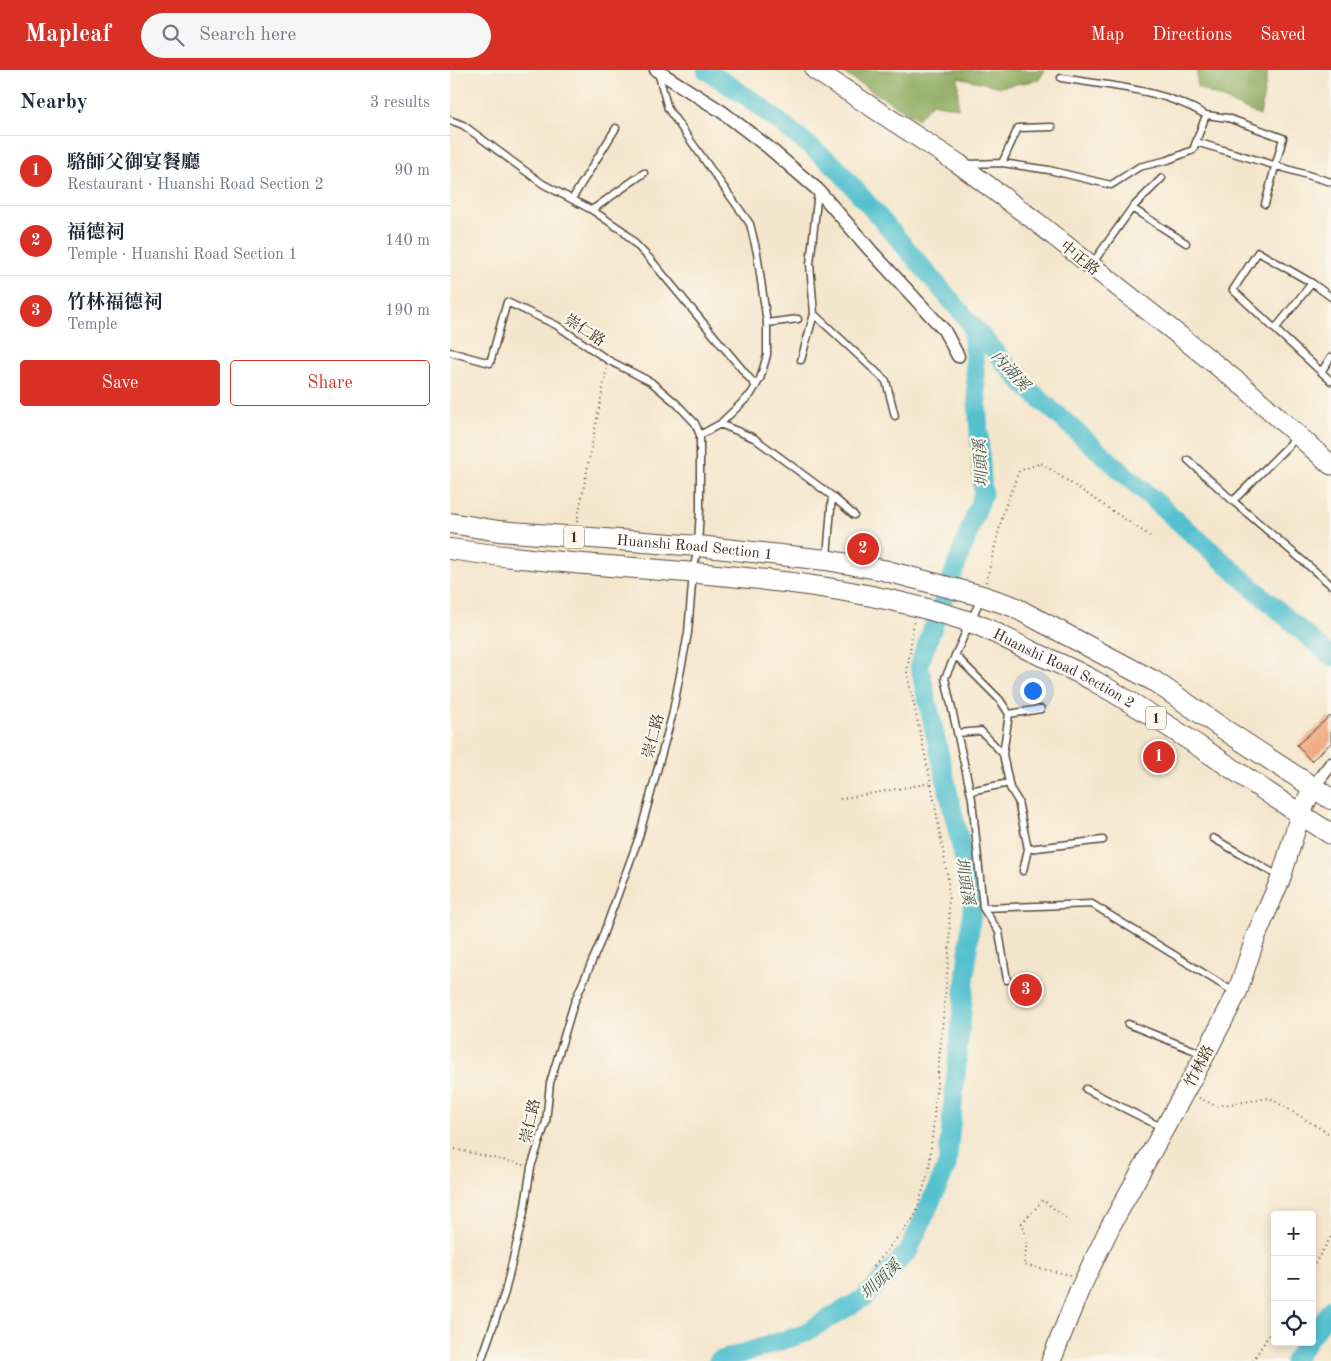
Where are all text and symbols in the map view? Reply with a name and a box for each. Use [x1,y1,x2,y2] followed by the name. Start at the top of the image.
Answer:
[141,13,491,58] search box
[159,21,187,49] icon: search
[25,23,111,47] text: Mapleaf
[199,26,296,45] text: Search here
[1091,26,1124,44] text: Map
[1152,26,1232,44] text: Directions
[1260,26,1306,44] text: Saved
[20,92,88,113] text: Nearby
[370,95,430,111] text: 3 results
[67,154,200,173] text: 駱師父御宴餐廳
[31,163,41,179] text: 1
[394,163,430,179] text: 90 m
[67,177,324,193] text: Restaurant · Huanshi Road Section 2
[67,224,124,243] text: 福德祠
[31,233,41,249] text: 2
[385,233,430,249] text: 140 m
[1057,238,1103,279] street label: 中正路
[67,247,298,263] text: Temple · Huanshi Road Section 1
[67,294,162,313] text: 竹林福德祠
[31,303,41,319] text: 3
[385,303,430,319] text: 190 m
[561,311,608,350] street label: 崇仁路
[67,317,117,333] text: Temple
[988,347,1034,396] water label: 內湖溪
[20,360,220,406] button: Save
[230,360,430,406] button: Share
[971,437,991,487] water label: 圳頭溪
[564,526,584,548] road number: 1
[847,530,879,568] pin: 2
[616,534,773,563] street label: Huanshi Road Section 1
[990,627,1136,712] street label: Huanshi Road Section 2
[1020,678,1046,704] your location
[1146,706,1166,730] road number: 1
[639,712,668,760] street label: 崇仁路
[1143,738,1175,776] pin: 1
[952,856,978,908] water label: 圳頭溪
[1010,971,1042,1009] pin: 3
[1181,1042,1218,1090] street label: 竹林路
[517,1097,544,1145] street label: 崇仁路
[1271,1211,1316,1346] map controls
[1271,1211,1316,1256] button: +
[857,1255,906,1303] water label: 圳頭溪
[1271,1256,1316,1301] button: −
[1271,1301,1316,1346] button: locate

